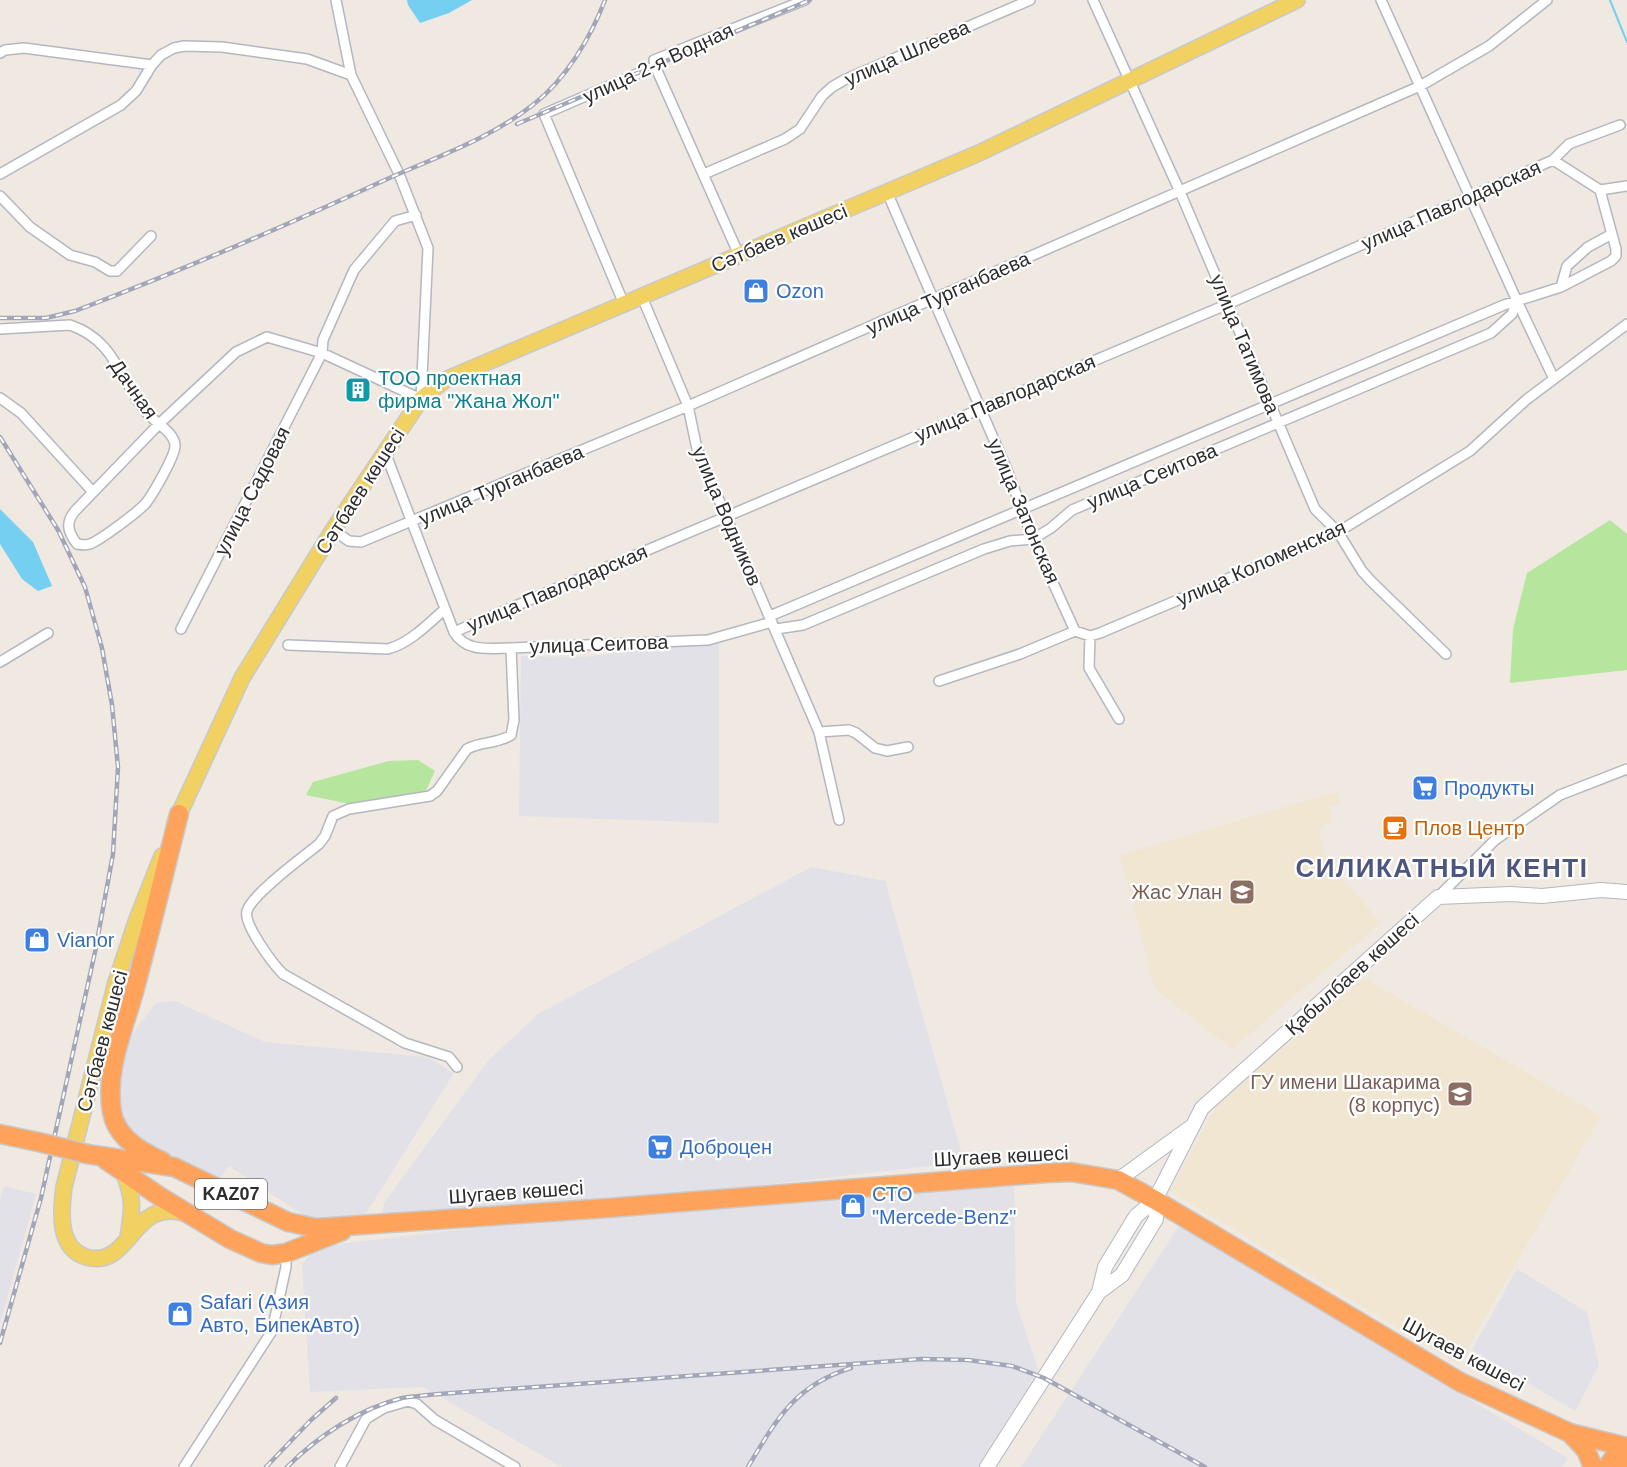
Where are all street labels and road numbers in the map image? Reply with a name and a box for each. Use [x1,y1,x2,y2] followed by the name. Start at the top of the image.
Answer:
[841,15,974,90] street label: улица Шлеева
[579,19,737,107] street label: улица 2-я Водная
[1358,156,1544,254] street label: улица Павлодарская
[708,199,850,277] street label: Сәтбаев көшесі
[863,247,1034,339] street label: улица Турганбаева
[1206,271,1285,418] street label: улица Татимова
[911,350,1099,446] street label: улица Павлодарская
[106,355,162,423] street label: Дачная
[210,423,294,559] street label: улица Садовая
[311,424,409,558] street label: Сәтбаев көшесі
[983,435,1065,587] street label: улица Затонская
[1084,438,1221,513] street label: улица Сеитова
[416,440,587,530] street label: улица Турганбаева
[688,443,766,589] street label: улица Водников
[1173,516,1349,610] street label: улица Коломенская
[463,540,651,636] street label: улица Павлодарская
[529,631,670,657] street label: улица Сеитова
[1281,909,1423,1039] street label: Қабылбаев көшесі
[73,968,131,1114] street label: Сәтбаев көшесі
[933,1141,1069,1171] street label: Шугаев көшесі
[448,1176,584,1208] street label: Шугаев көшесі
[195,1179,267,1209] road number: KAZ07
[1399,1313,1529,1395] street label: Шугаев көшесі

